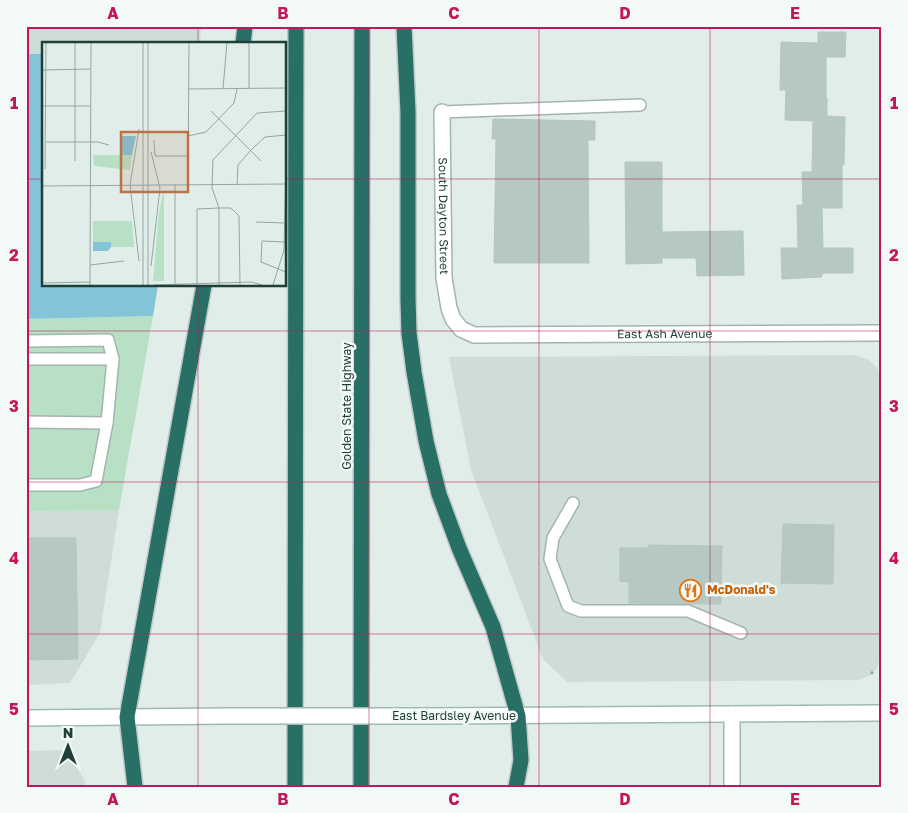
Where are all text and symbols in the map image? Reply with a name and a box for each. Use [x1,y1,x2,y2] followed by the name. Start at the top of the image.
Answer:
[107,3,119,23] text: A
[277,3,289,23] text: B
[448,3,460,23] text: C
[619,3,631,23] text: D
[790,3,800,23] text: E
[42,42,286,286] inset map
[10,93,18,113] text: 1
[890,93,898,113] text: 1
[436,157,452,275] street label: South Dayton Street
[9,245,19,265] text: 2
[889,245,899,265] text: 2
[617,326,712,341] street label: East Ash Avenue
[339,342,354,470] street label: Golden State Highway
[9,396,19,416] text: 3
[889,396,899,416] text: 3
[9,548,19,568] text: 4
[889,548,899,568] text: 4
[679,578,703,602] restaurant icon: McDonald's
[707,582,776,597] place label: McDonald's
[9,699,19,719] text: 5
[889,699,899,719] text: 5
[392,708,516,723] street label: East Bardsley Avenue
[42,720,92,770] north arrow
[63,724,73,741] text: N
[107,789,119,809] text: A
[277,789,289,809] text: B
[448,789,460,809] text: C
[619,789,631,809] text: D
[790,789,800,809] text: E

